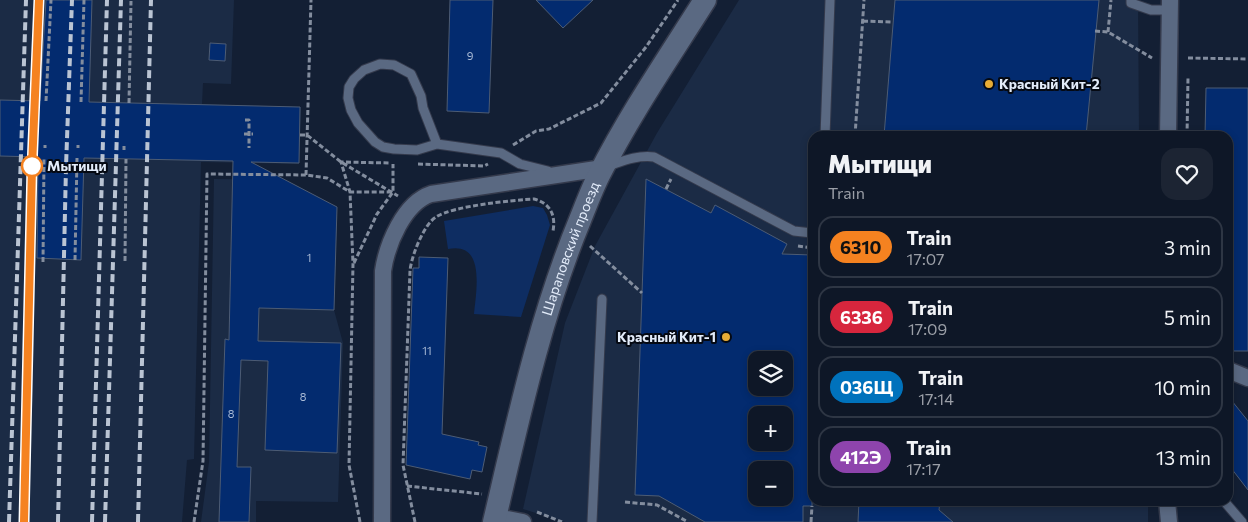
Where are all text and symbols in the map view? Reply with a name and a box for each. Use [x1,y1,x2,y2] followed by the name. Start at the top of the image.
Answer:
[467,49,474,62] house number: 9
[999,75,1100,92] place label: Красный Кит-2
[983,78,995,90] marker: Красный Кит-2
[1161,148,1213,200] button: heart
[828,149,932,178] text: Мытищи
[21,155,43,177] marker: Мытищи
[47,157,107,174] place label: Мытищи
[538,179,603,318] street label: Шараповский проезд
[828,183,865,202] text: Train
[907,226,952,249] text: Train
[840,236,882,258] text: 6310
[1164,236,1211,259] text: 3 min
[907,249,944,268] text: 17:07
[307,251,311,264] house number: 1
[908,296,953,319] text: Train
[840,306,883,328] text: 6336
[1164,306,1211,329] text: 5 min
[908,319,947,338] text: 17:09
[617,328,716,345] place label: Красный Кит-1
[720,331,732,343] marker: Красный Кит-1
[422,344,432,357] house number: 11
[748,351,793,506] map controls
[748,351,793,396] button: layers
[918,366,963,389] text: Train
[840,376,893,398] text: 036Щ
[1154,376,1211,399] text: 10 min
[918,389,954,408] text: 17:14
[300,390,307,403] house number: 8
[748,406,793,451] button: +
[228,407,235,420] house number: 8
[906,436,951,459] text: Train
[840,446,881,468] text: 412Э
[1156,446,1211,469] text: 13 min
[906,459,941,478] text: 17:17
[748,461,793,506] button: −

